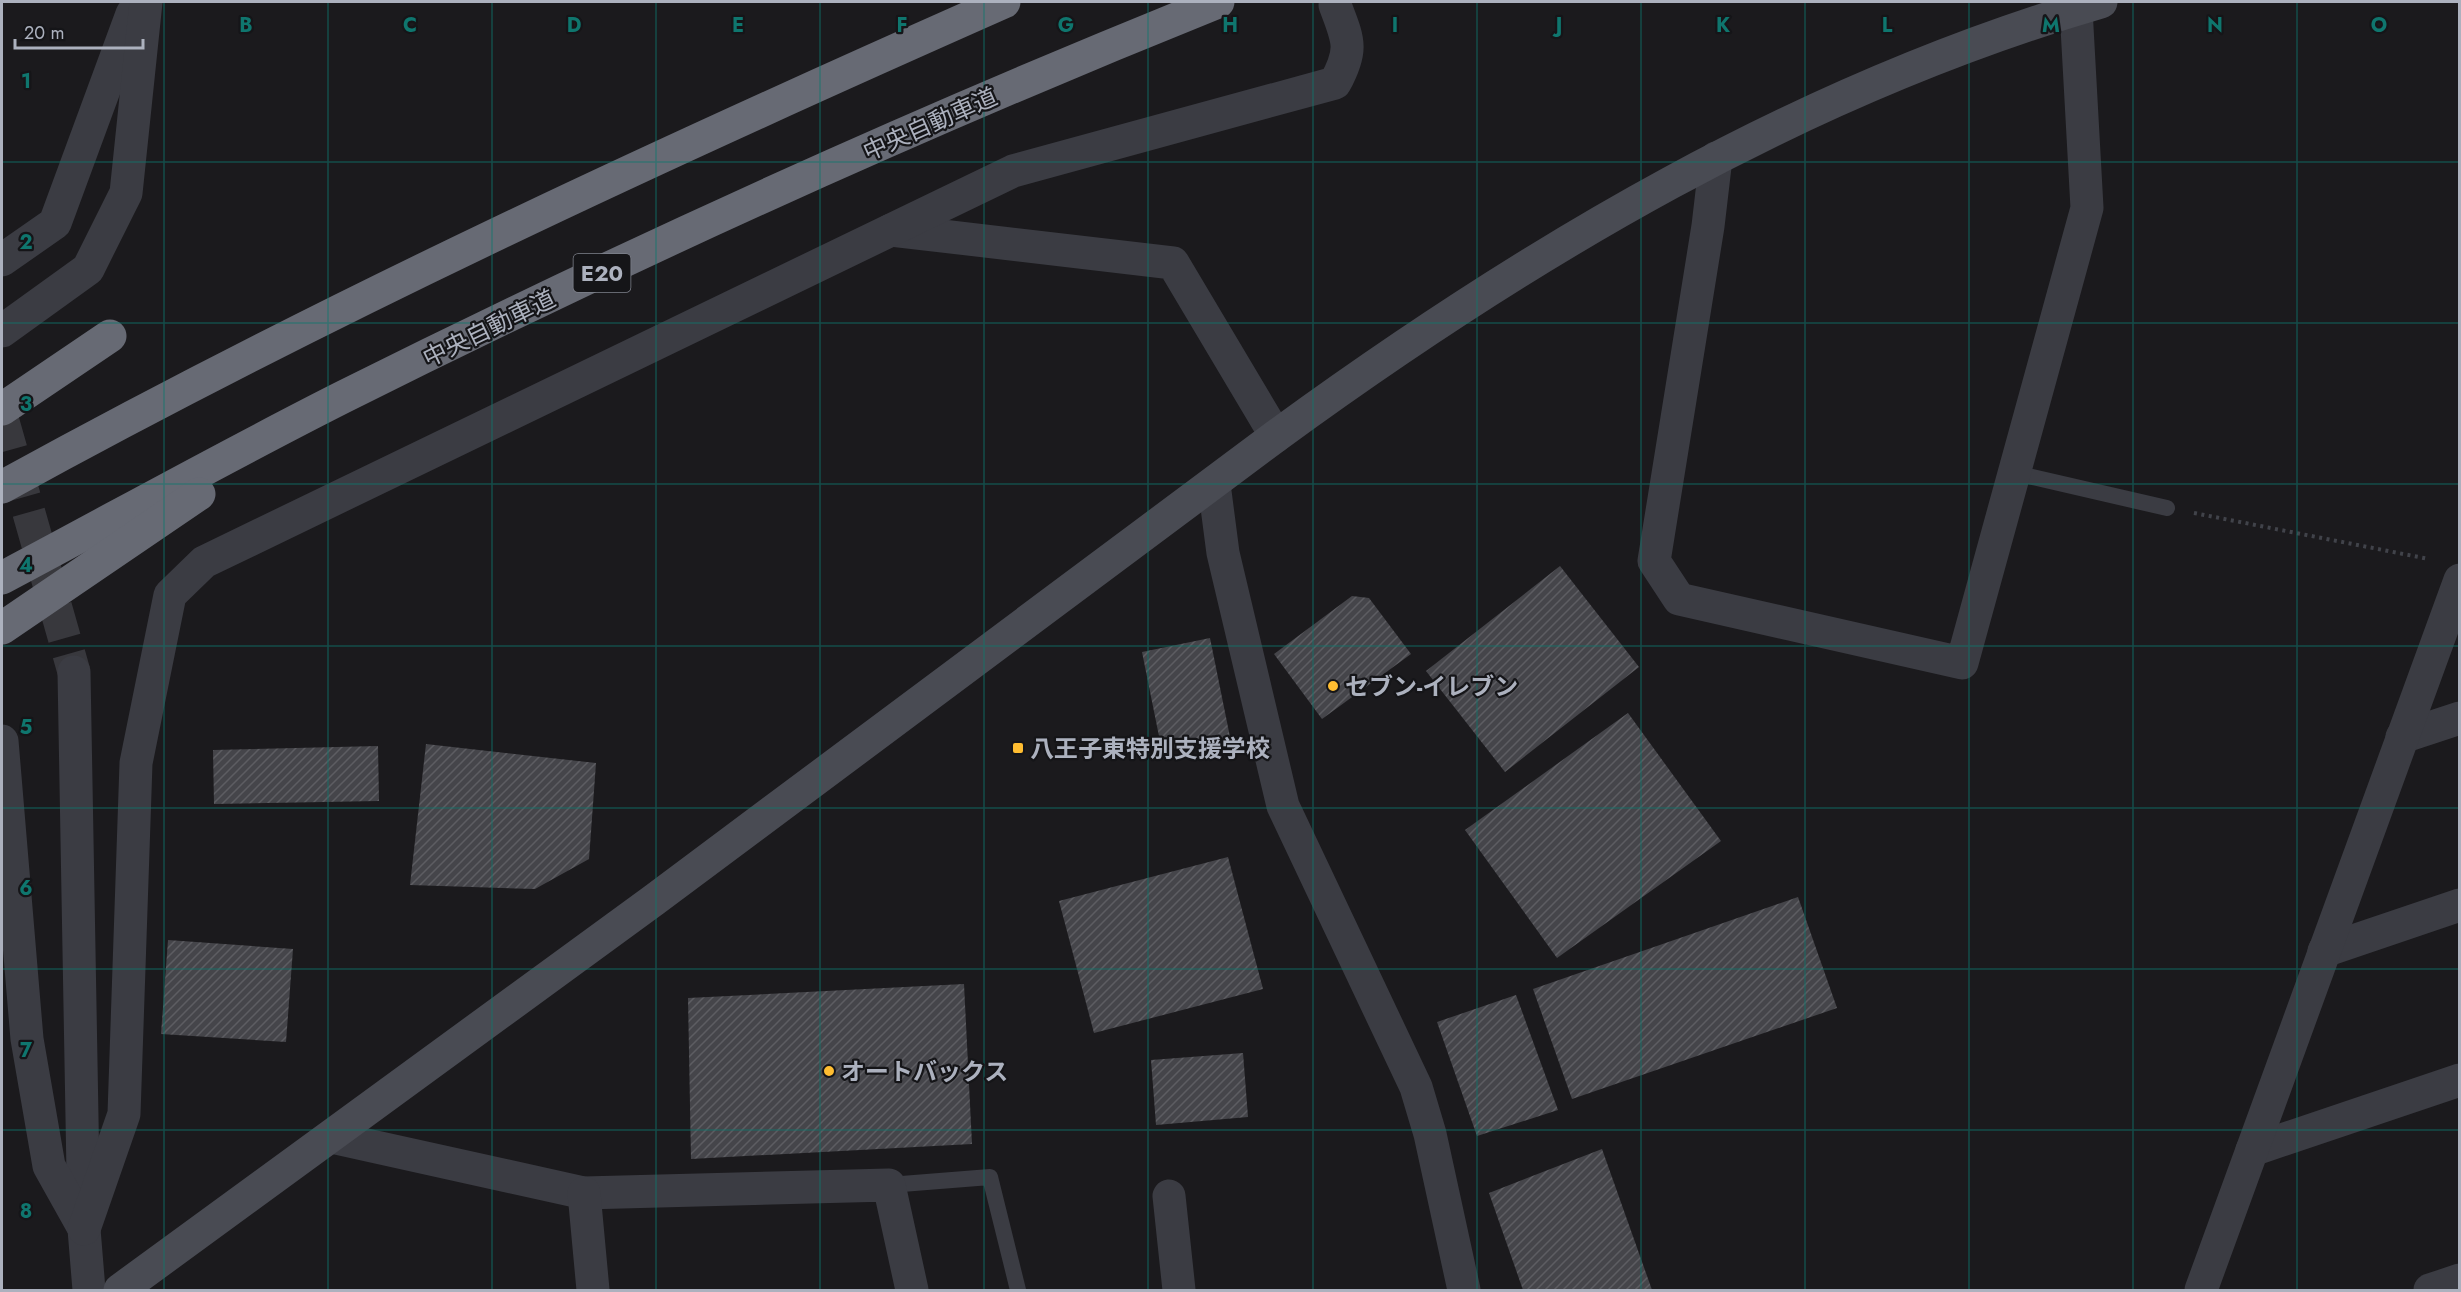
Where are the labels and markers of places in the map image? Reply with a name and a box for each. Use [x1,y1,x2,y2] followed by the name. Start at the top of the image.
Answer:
[1345,669,1518,704] place label: セブン-イレブン
[1326,679,1340,693] marker: セブン-イレブン
[1030,731,1270,766] place label: 八王子東特別支援学校
[1011,741,1025,755] marker: 八王子東特別支援学校
[841,1054,1008,1089] place label: オートバックス
[822,1064,836,1078] marker: オートバックス

